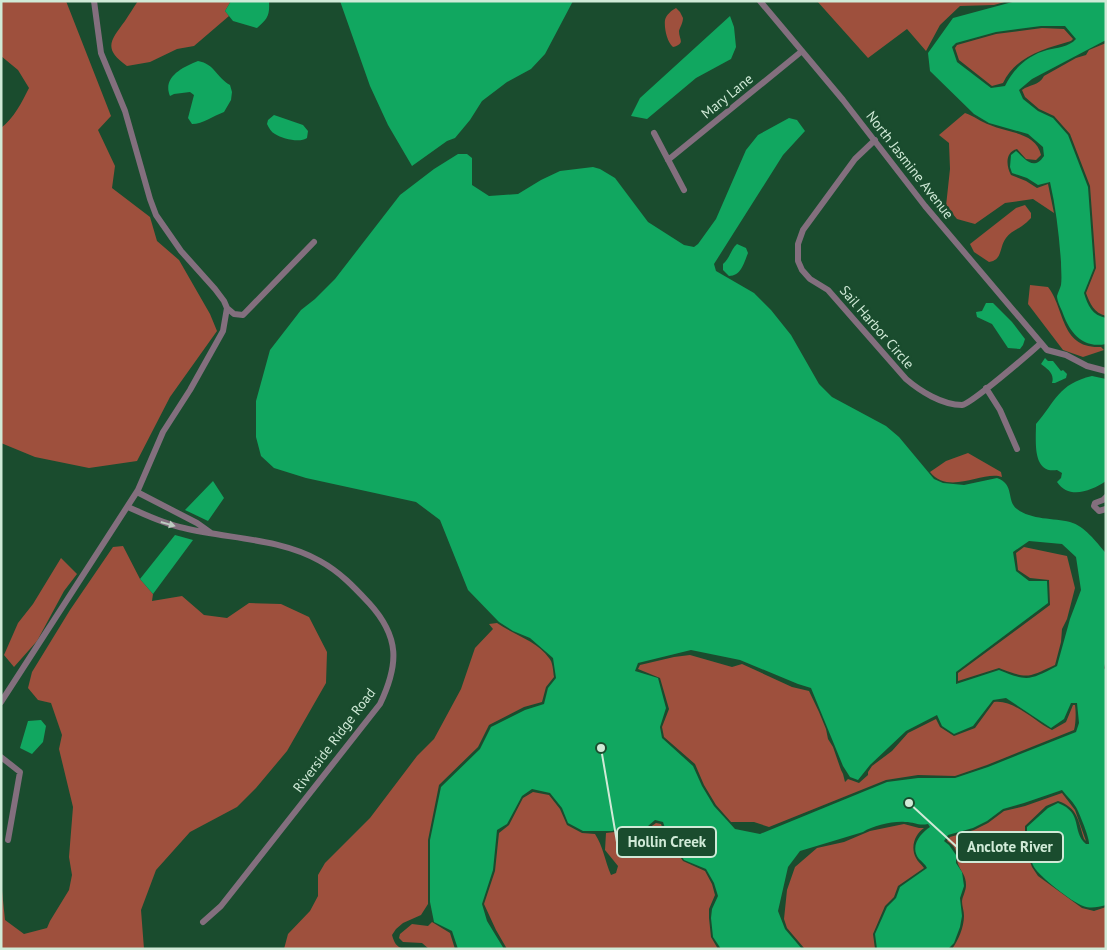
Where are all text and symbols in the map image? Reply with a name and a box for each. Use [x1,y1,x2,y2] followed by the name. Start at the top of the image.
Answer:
[698,70,756,122] street label: Mary Lane
[862,107,958,223] street label: North Jasmine Avenue
[836,282,918,372] street label: Sail Harbor Circle
[161,520,176,528] one-way arrow
[289,684,379,796] street label: Riverside Ridge Road
[617,827,716,857] callout: Hollin Creek
[628,832,707,851] text: Hollin Creek
[957,832,1063,862] callout: Anclote River
[967,837,1054,856] text: Anclote River

